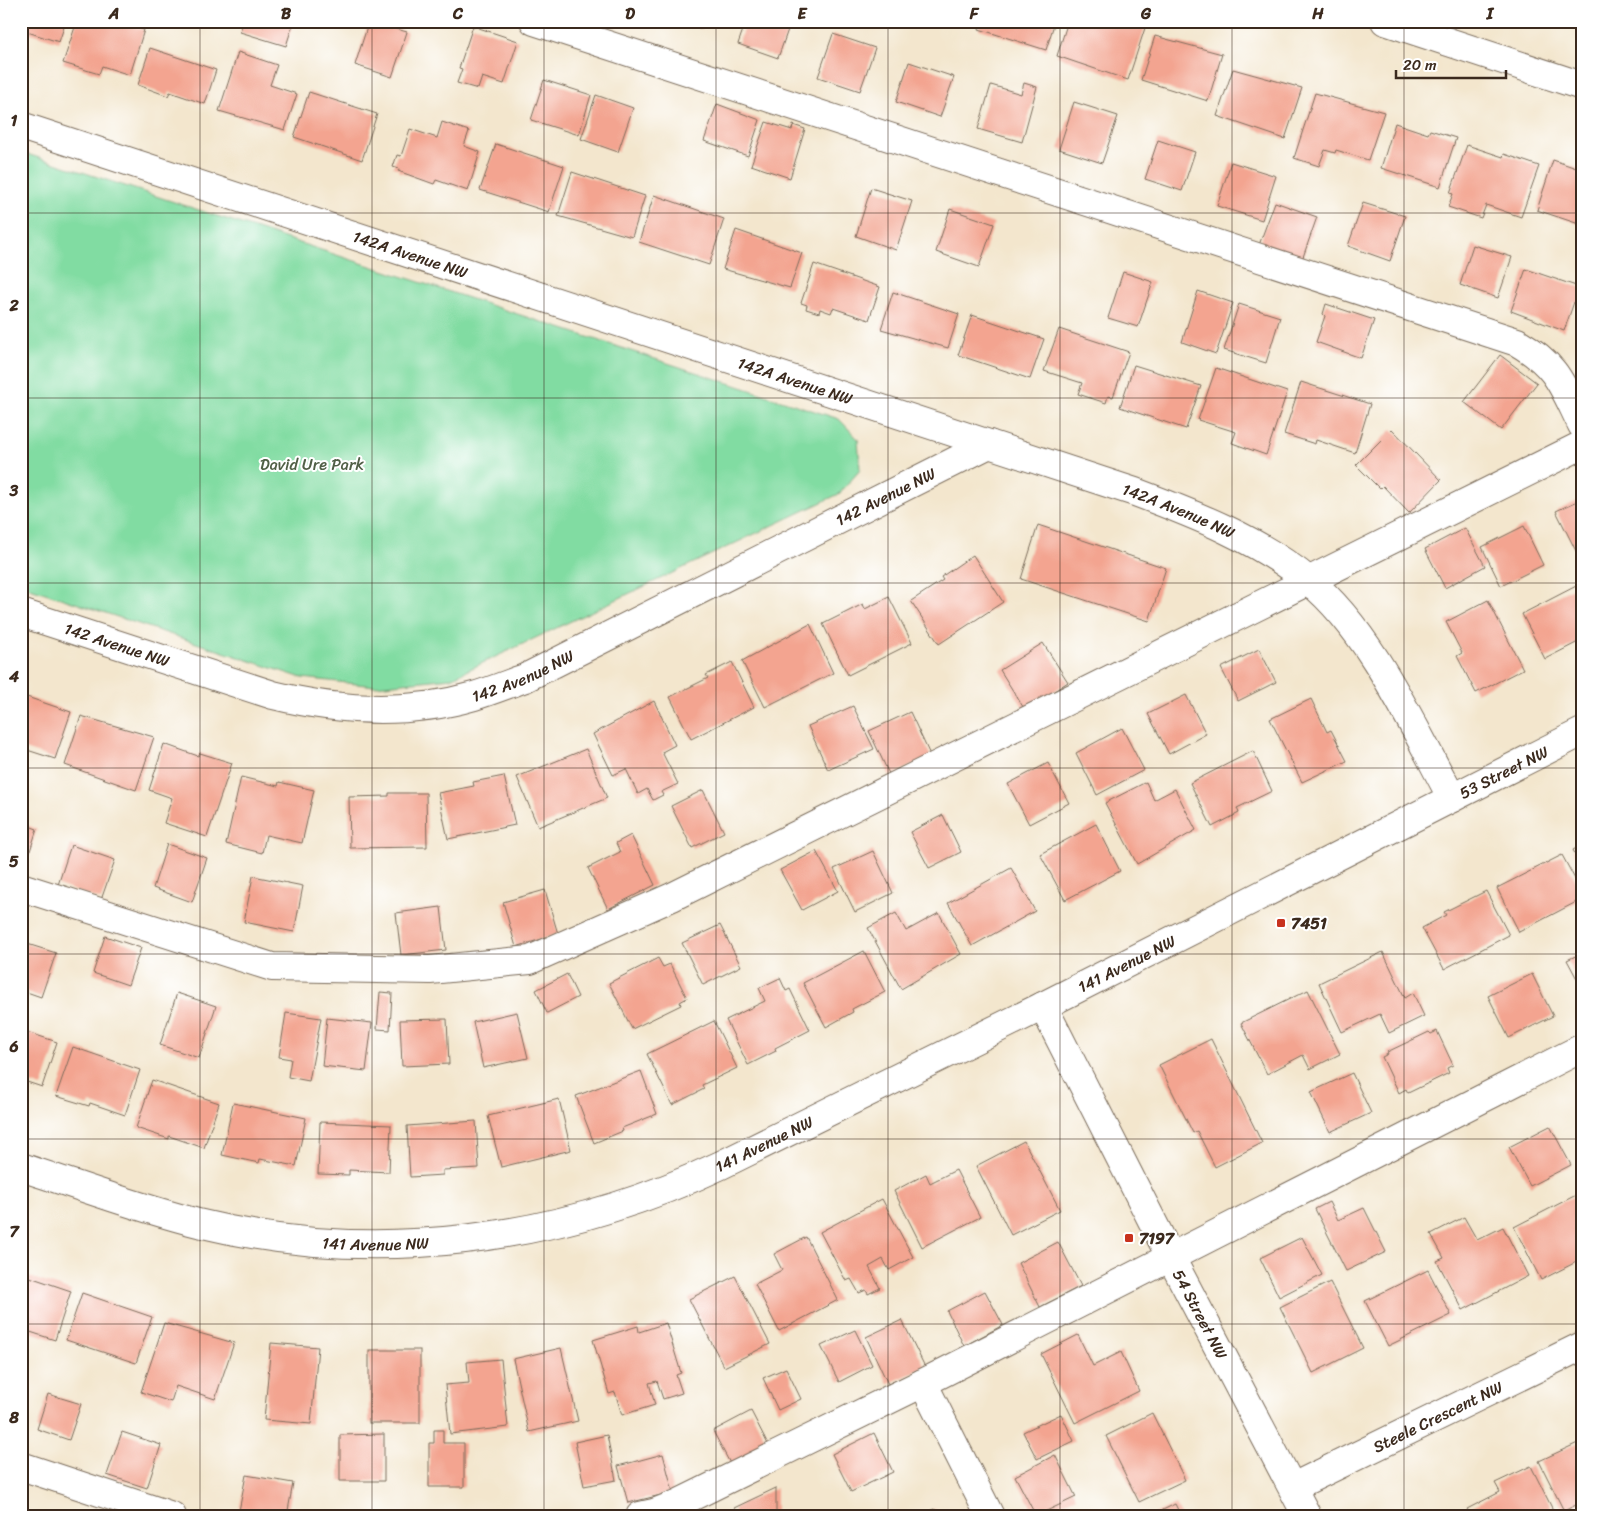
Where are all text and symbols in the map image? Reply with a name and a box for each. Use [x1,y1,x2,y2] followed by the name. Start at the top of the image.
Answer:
[108,0,119,28] text: A
[281,0,292,28] text: B
[452,0,464,28] text: C
[625,0,635,28] text: D
[798,0,808,28] text: E
[969,0,980,28] text: F
[1140,0,1152,28] text: G
[1311,0,1324,28] text: H
[1486,0,1495,28] text: I
[1396,48,1506,80] scale bar
[1403,52,1437,78] text: 20 m
[11,106,18,135] text: 1
[349,222,472,287] street label: 142A Avenue NW
[8,291,19,320] text: 2
[734,348,857,413] street label: 142A Avenue NW
[260,450,364,479] park label: David Ure Park
[830,459,941,534] street label: 142 Avenue NW
[1119,474,1241,547] street label: 142A Avenue NW
[9,476,19,505] text: 3
[61,614,174,675] street label: 142 Avenue NW
[468,641,579,710] street label: 142 Avenue NW
[8,662,19,691] text: 4
[1454,737,1554,807] street label: 53 Street NW
[9,847,19,876] text: 5
[1291,909,1327,938] place label: 7451
[1275,917,1287,929] marker: 7451
[1072,926,1181,1001] street label: 141 Avenue NW
[8,1032,19,1061] text: 6
[710,1107,819,1181] street label: 141 Avenue NW
[9,1217,20,1246] text: 7
[1139,1224,1176,1253] place label: 7197
[321,1228,430,1259] street label: 141 Avenue NW
[1123,1232,1135,1244] marker: 7197
[1165,1264,1237,1365] street label: 54 Street NW
[1368,1372,1508,1461] street label: Steele Crescent NW
[8,1403,19,1432] text: 8

